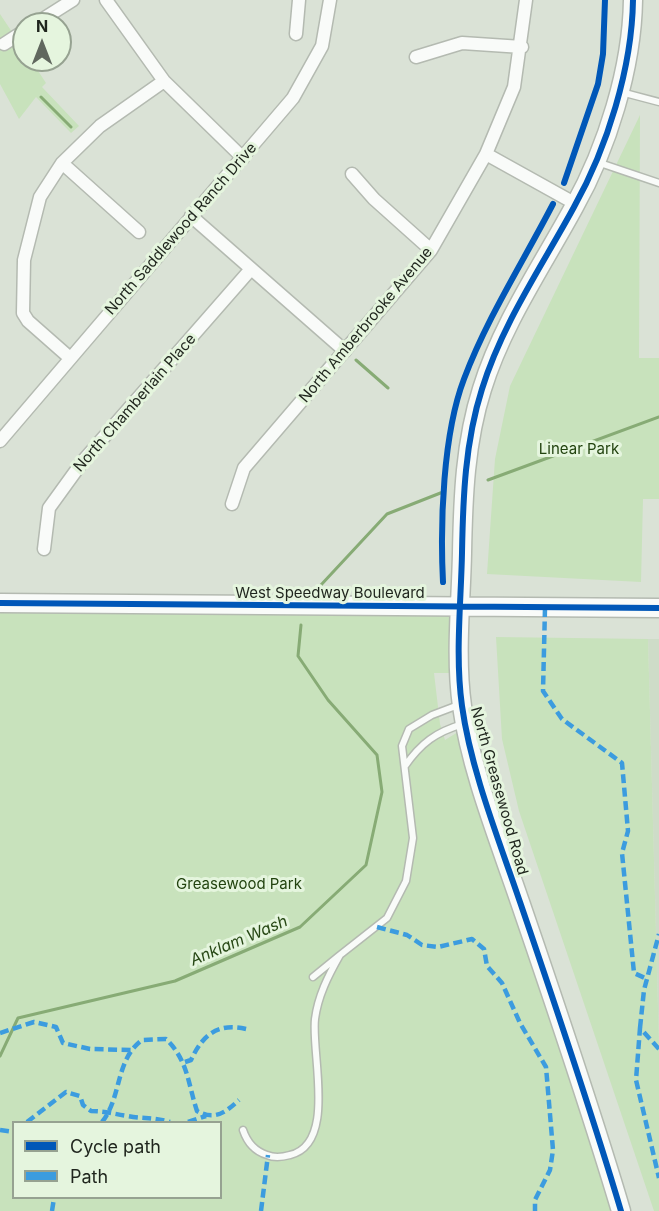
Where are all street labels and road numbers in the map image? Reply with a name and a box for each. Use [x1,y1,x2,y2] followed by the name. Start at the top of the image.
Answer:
[101,139,261,319] street label: North Saddlewood Ranch Drive
[296,244,436,406] street label: North Amberbrooke Avenue
[70,330,200,476] street label: North Chamberlain Place
[235,584,425,602] street label: West Speedway Boulevard
[466,705,532,877] street label: North Greasewood Road

